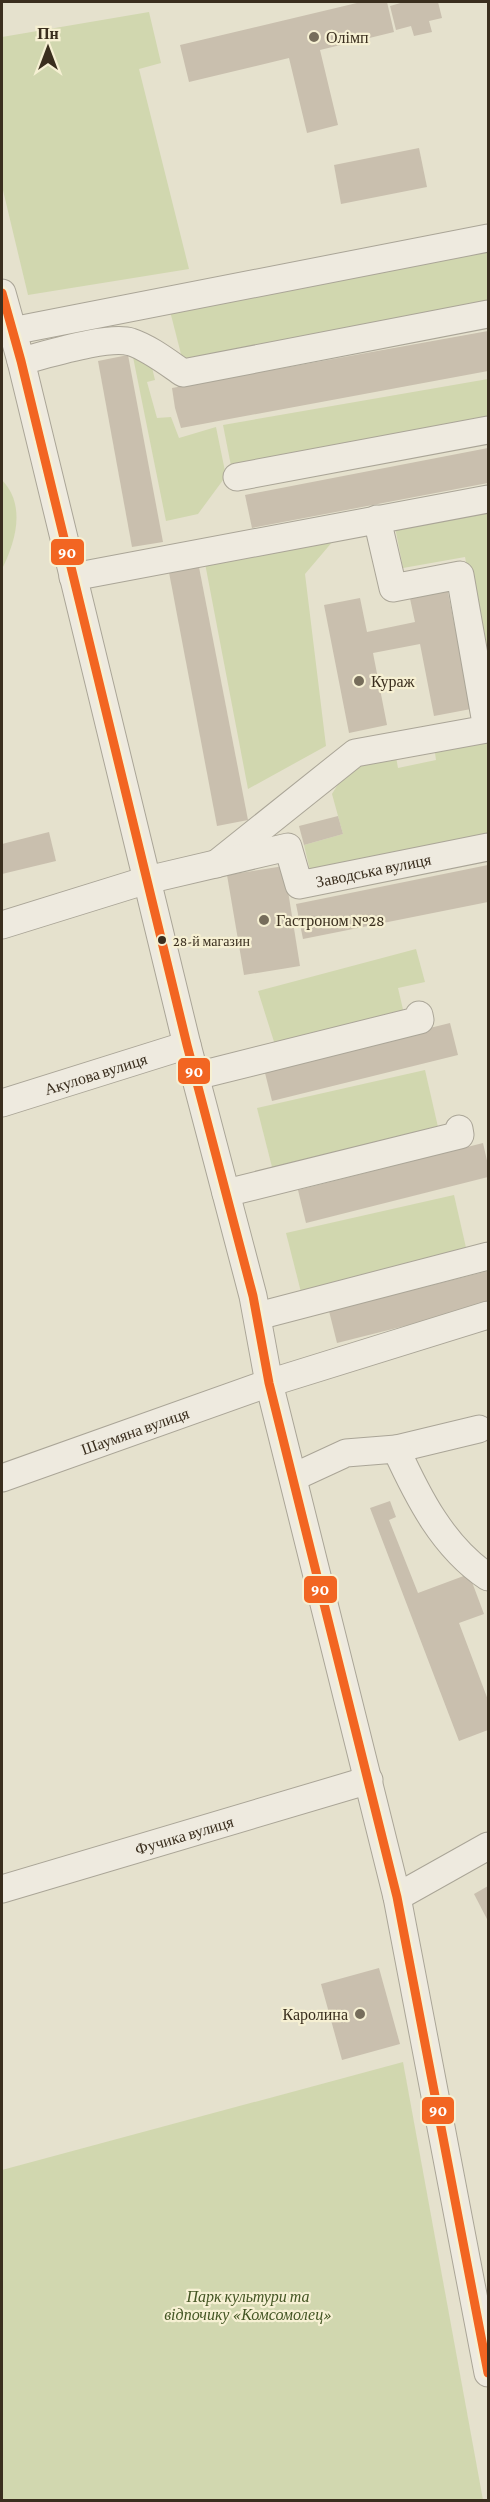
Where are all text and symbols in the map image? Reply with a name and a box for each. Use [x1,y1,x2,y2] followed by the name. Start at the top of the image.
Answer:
[18,18,78,78] north arrow
[37,25,59,42] text: Пн
[326,29,369,46] place label: Олімп
[307,30,321,44] marker: Олімп
[50,538,85,566] line badge: 90
[58,544,76,561] text: 90
[371,673,416,691] place label: Кураж
[352,674,366,688] marker: Кураж
[314,851,433,890] street label: Заводська вулиця
[276,912,385,930] place label: Гастроном №28
[257,913,271,927] marker: Гастроном №28
[173,933,250,949] place label: 28-й магазин
[156,934,168,946] marker: 28-й магазин
[42,1050,150,1098] street label: Акулова вулиця
[177,1057,211,1085] line badge: 90
[185,1063,203,1080] text: 90
[79,1404,192,1458] street label: Шаумяна вулиця
[303,1575,338,1604] line badge: 90
[311,1581,329,1598] text: 90
[133,1813,236,1858] street label: Фучика вулиця
[282,2006,348,2024] place label: Каролина
[353,2007,367,2021] marker: Каролина
[421,2096,455,2125] line badge: 90
[429,2102,447,2119] text: 90
[164,2288,332,2324] park label: Парк культури та відпочику «Комсомолец»

